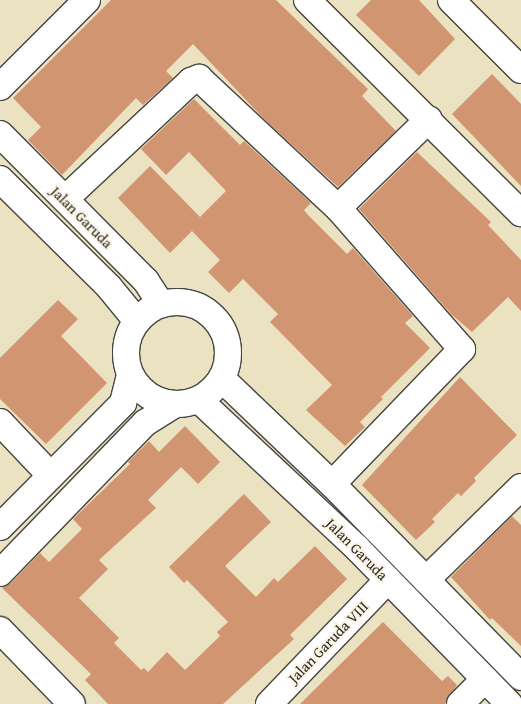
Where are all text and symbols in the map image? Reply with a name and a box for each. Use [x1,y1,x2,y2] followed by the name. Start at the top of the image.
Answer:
[47,182,117,252] street label: Jalan Garuda
[322,514,392,584] street label: Jalan Garuda
[284,597,372,687] street label: Jalan Garuda VIII

